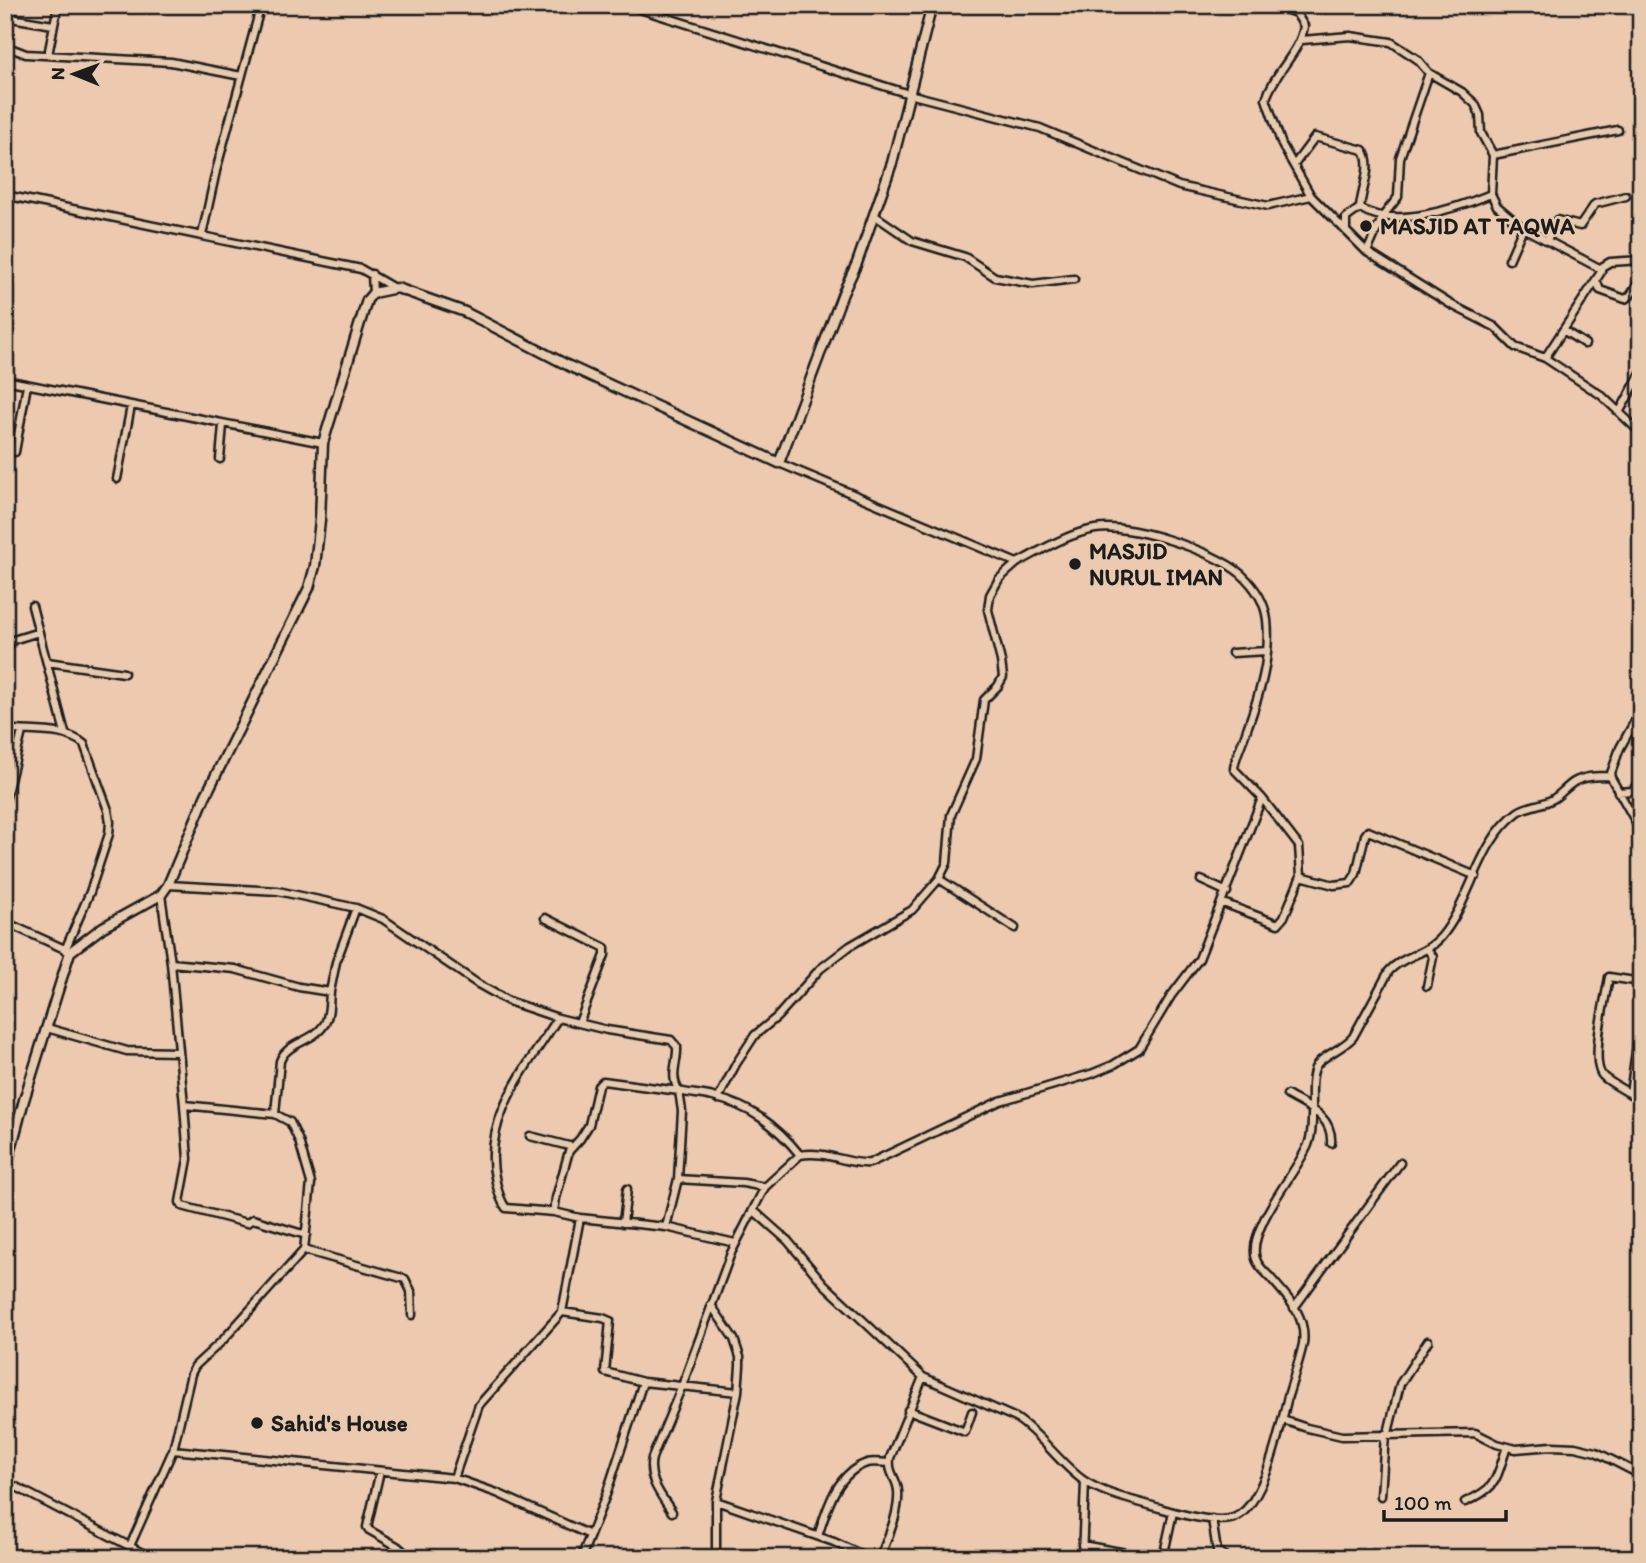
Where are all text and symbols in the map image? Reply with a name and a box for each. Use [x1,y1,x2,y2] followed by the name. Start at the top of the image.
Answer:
[38,38,108,108] north arrow
[46,67,69,80] text: N
[1380,212,1575,240] place label: MASJID AT TAQWA
[1358,218,1374,234] marker: MASJID AT TAQWA
[1089,537,1223,591] place label: MASJID NURUL IMAN
[1067,556,1083,572] marker: MASJID NURUL IMAN
[271,1409,408,1437] place label: Sahid's House
[249,1415,265,1431] marker: Sahid's House
[1384,1479,1506,1523] scale bar
[1394,1490,1452,1515] text: 100 m

